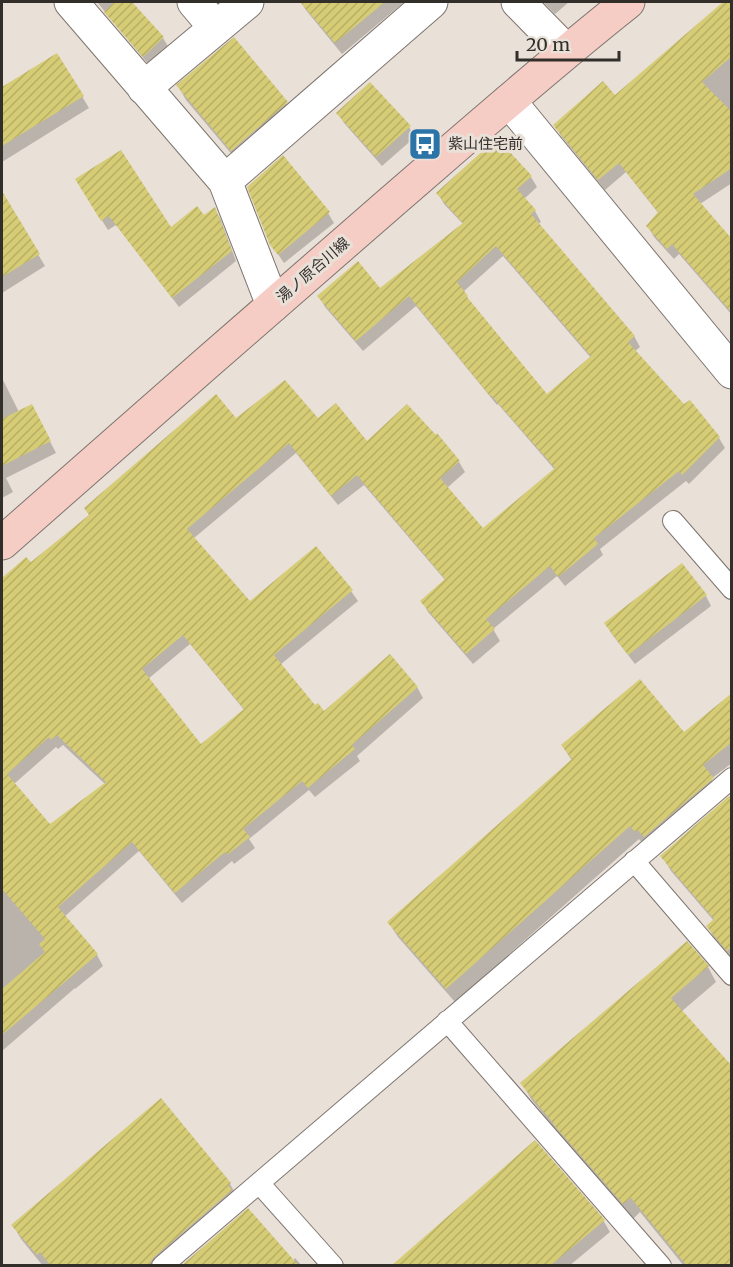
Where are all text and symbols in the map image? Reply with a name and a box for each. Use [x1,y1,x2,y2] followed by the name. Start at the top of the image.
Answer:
[517,24,619,62] scale bar
[526,33,570,56] text: 20 m
[407,126,443,162] bus stop icon: 紫山住宅前
[448,134,523,153] place label: 紫山住宅前
[272,233,353,306] street label: 湯ノ原合川線

